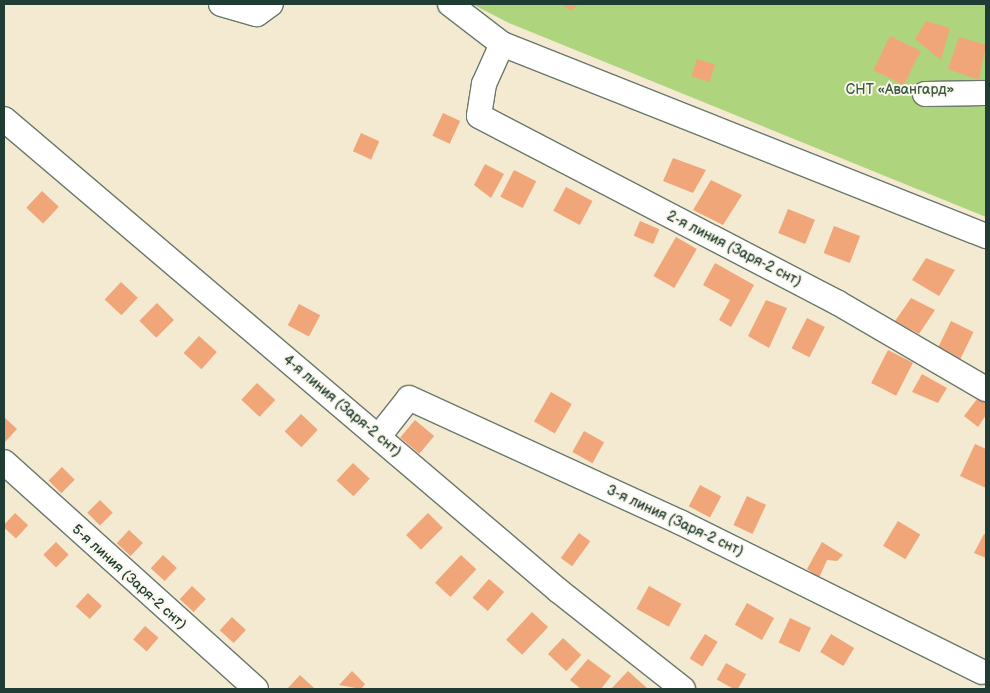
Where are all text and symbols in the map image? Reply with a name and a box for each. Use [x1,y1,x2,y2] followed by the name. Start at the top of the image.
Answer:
[846,82,954,98] park label: СНТ «Авангард»
[664,208,804,290] street label: 2-я линия (Заря-2 снт)
[279,352,405,460] street label: 4-я линия (Заря-2 снт)
[604,482,746,560] street label: 3-я линия (Заря-2 снт)
[68,521,190,633] street label: 5-я линия (Заря-2 снт)

